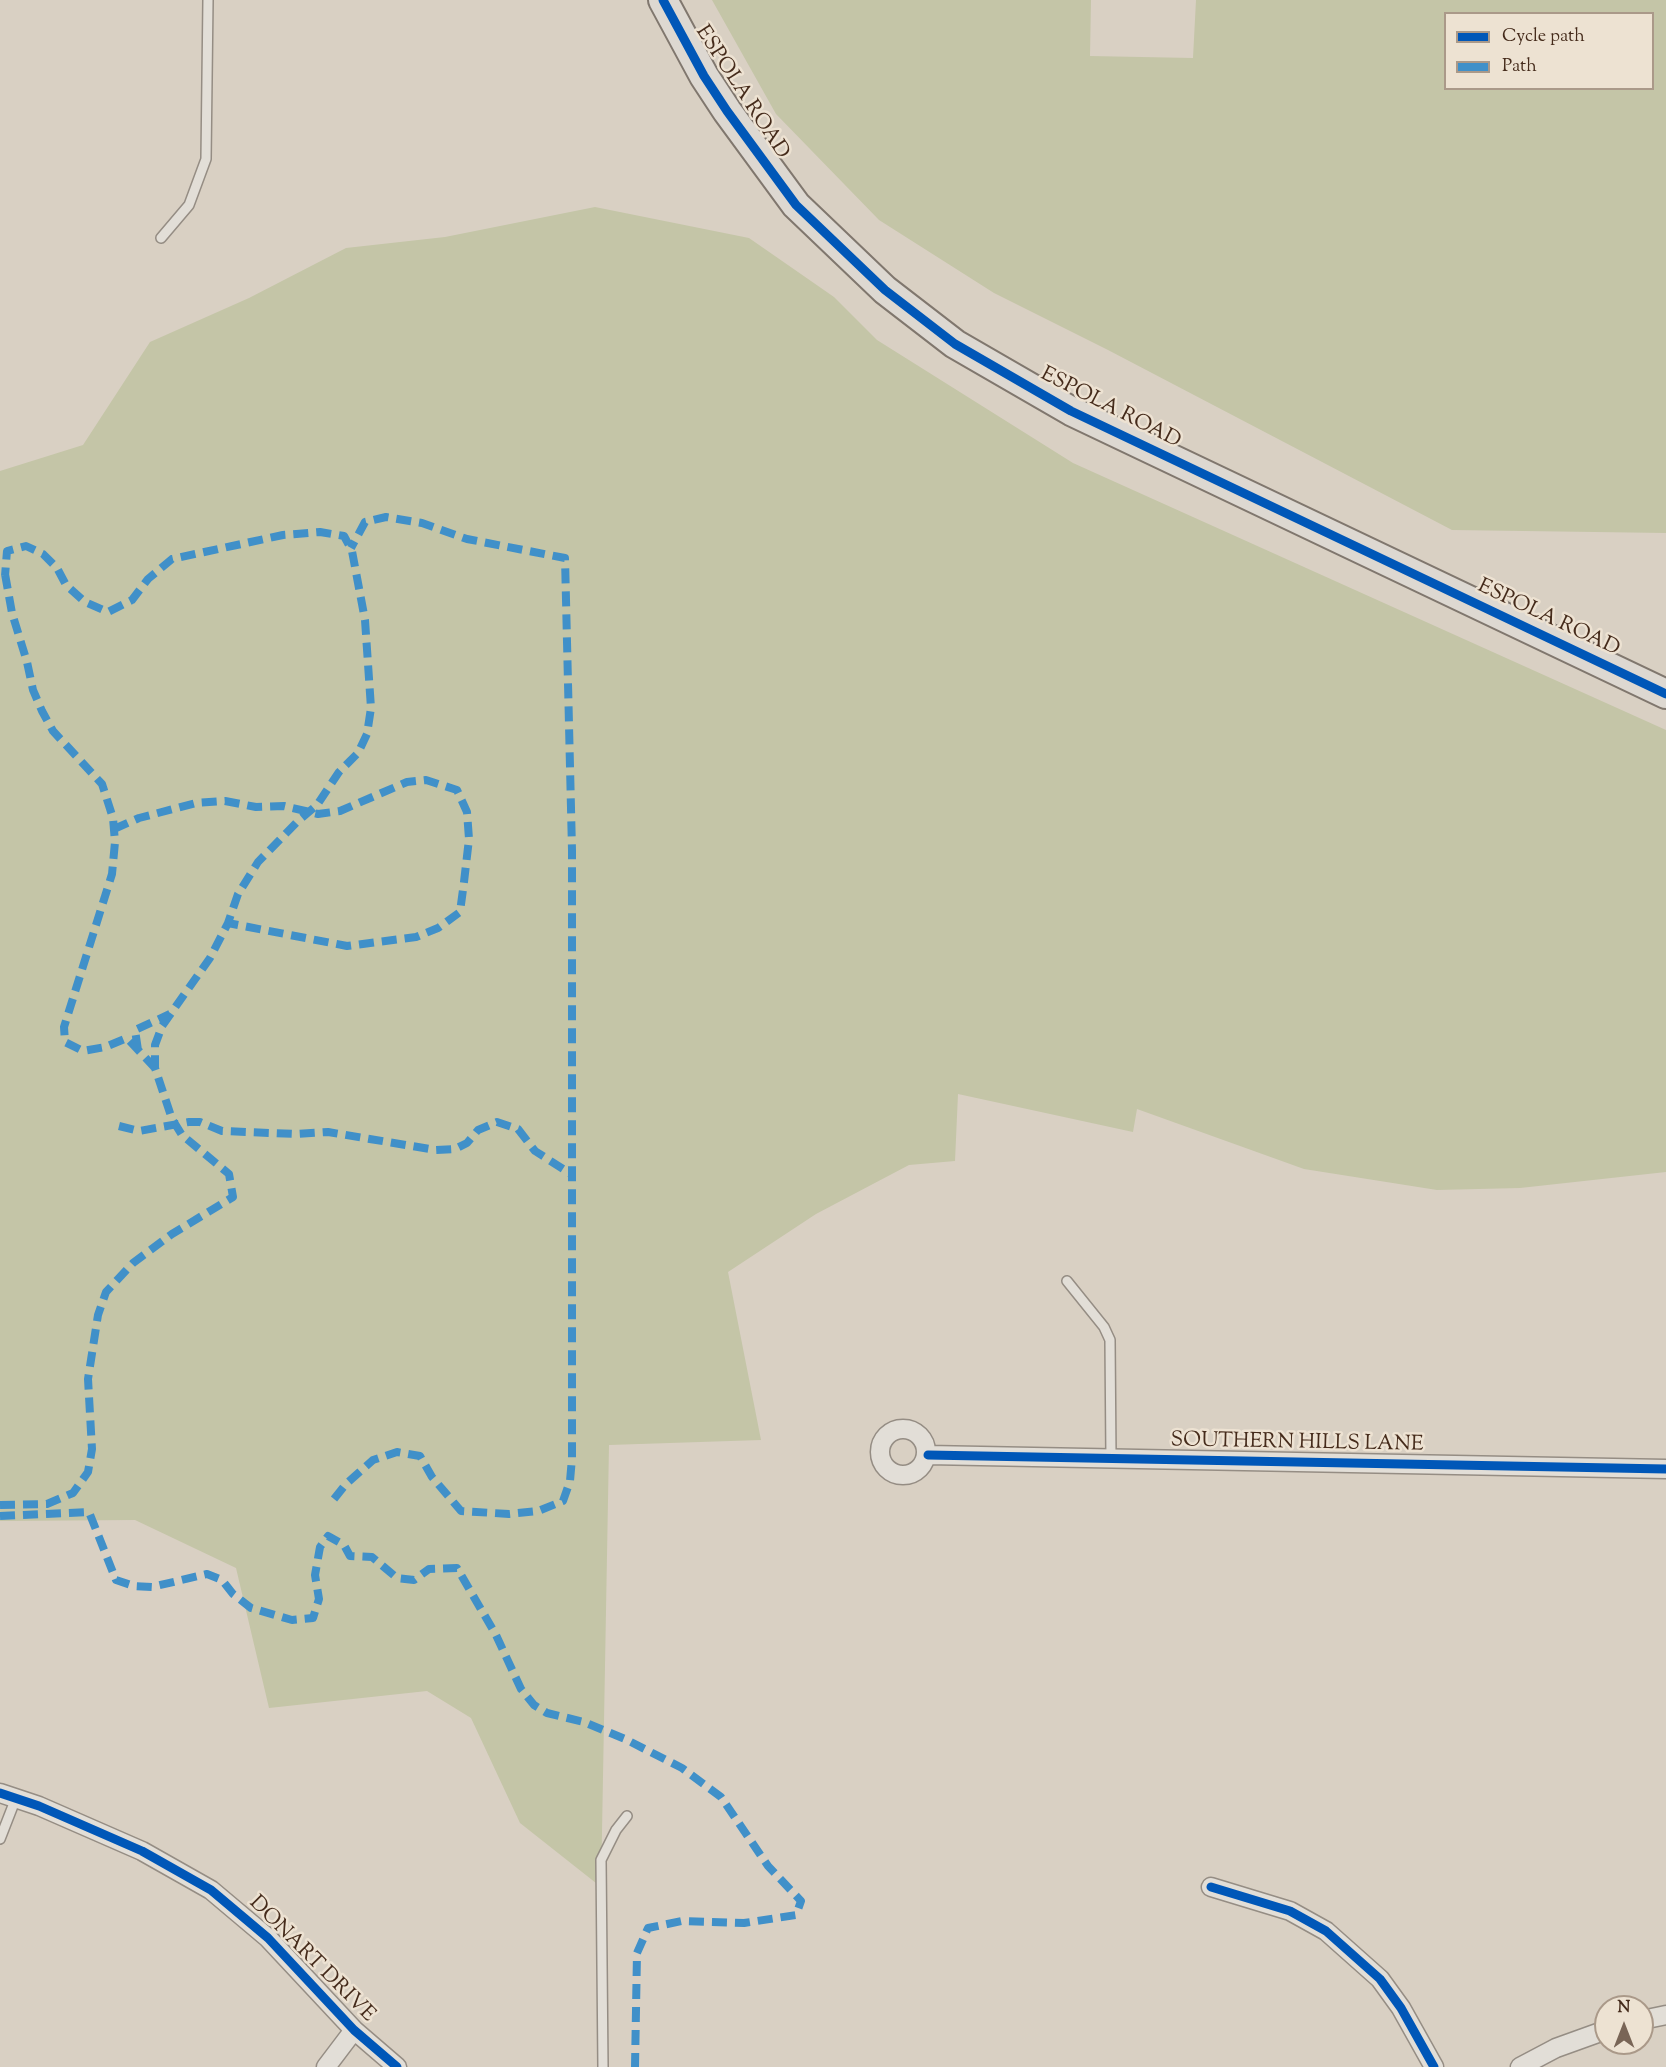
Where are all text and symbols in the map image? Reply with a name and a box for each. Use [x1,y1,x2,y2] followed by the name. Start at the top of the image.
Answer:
[1444,12,1654,90] legend
[688,21,794,165] street label: ESPOLA ROAD
[1502,24,1585,50] text: Cycle path
[1502,54,1537,80] text: Path
[1036,363,1184,455] street label: ESPOLA ROAD
[1473,575,1623,663] street label: ESPOLA ROAD
[1170,1429,1424,1459] street label: SOUTHERN HILLS LANE
[243,1892,379,2028] street label: DONART DRIVE
[1594,1995,1654,2055] north arrow
[1618,1997,1630,2020] text: N

